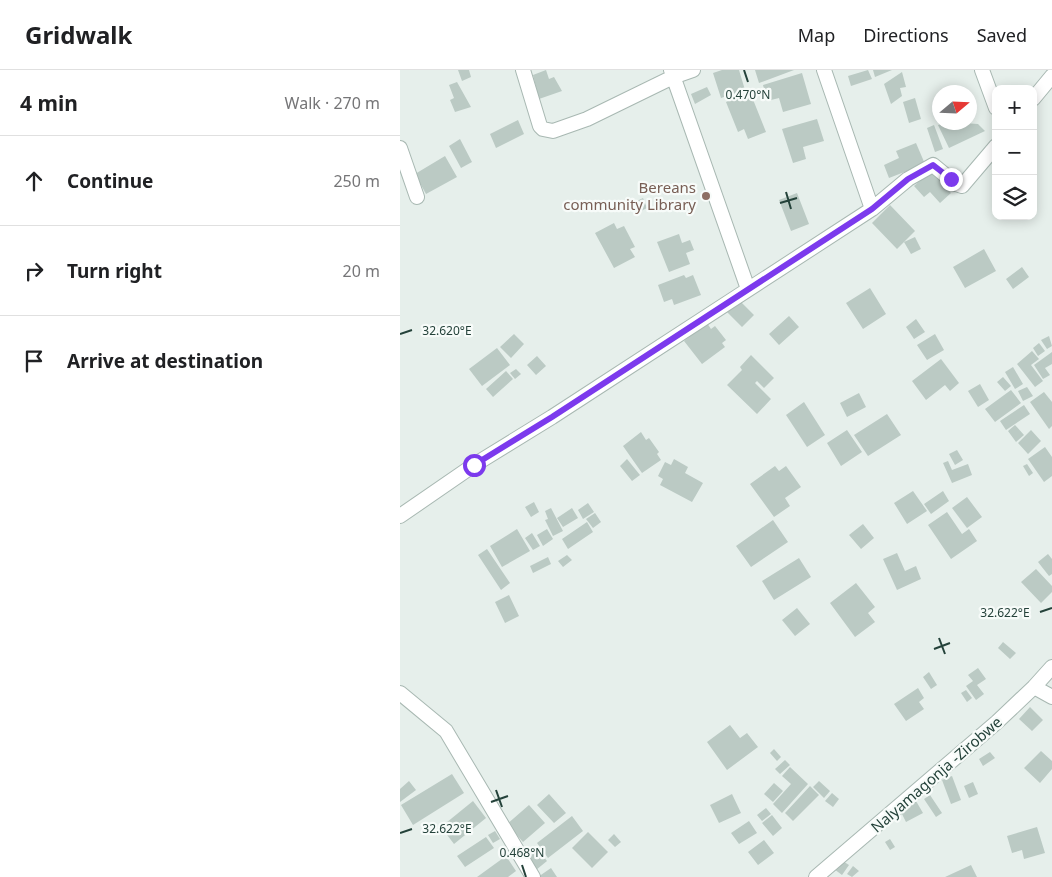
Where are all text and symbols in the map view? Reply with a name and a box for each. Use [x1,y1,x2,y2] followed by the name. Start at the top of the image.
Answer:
[25,18,132,51] text: Gridwalk
[798,23,835,47] text: Map
[863,23,949,47] text: Directions
[977,23,1027,47] text: Saved
[932,85,977,130] north arrow
[992,85,1037,220] map controls
[992,85,1037,130] button: +
[726,86,770,103] text: 0.470°N
[20,89,78,117] text: 4 min
[285,92,380,114] text: Walk · 270 m
[992,130,1037,175] button: −
[20,167,48,195] icon: ahead
[67,168,153,194] text: Continue
[940,168,963,191] route end
[333,170,380,192] text: 250 m
[992,175,1037,220] button: layers
[563,177,696,214] place label: Bereans community Library
[700,190,712,202] marker: Bereans community Library
[20,257,48,285] icon: right
[67,258,162,284] text: Turn right
[343,260,380,282] text: 20 m
[422,322,472,339] text: 32.620°E
[20,347,48,375] icon: arrive
[67,348,263,374] text: Arrive at destination
[463,454,486,477] route start
[980,604,1030,621] text: 32.622°E
[866,712,1006,836] street label: Nalyamagonja -Zirobwe
[422,820,472,837] text: 32.622°E
[500,844,544,861] text: 0.468°N

